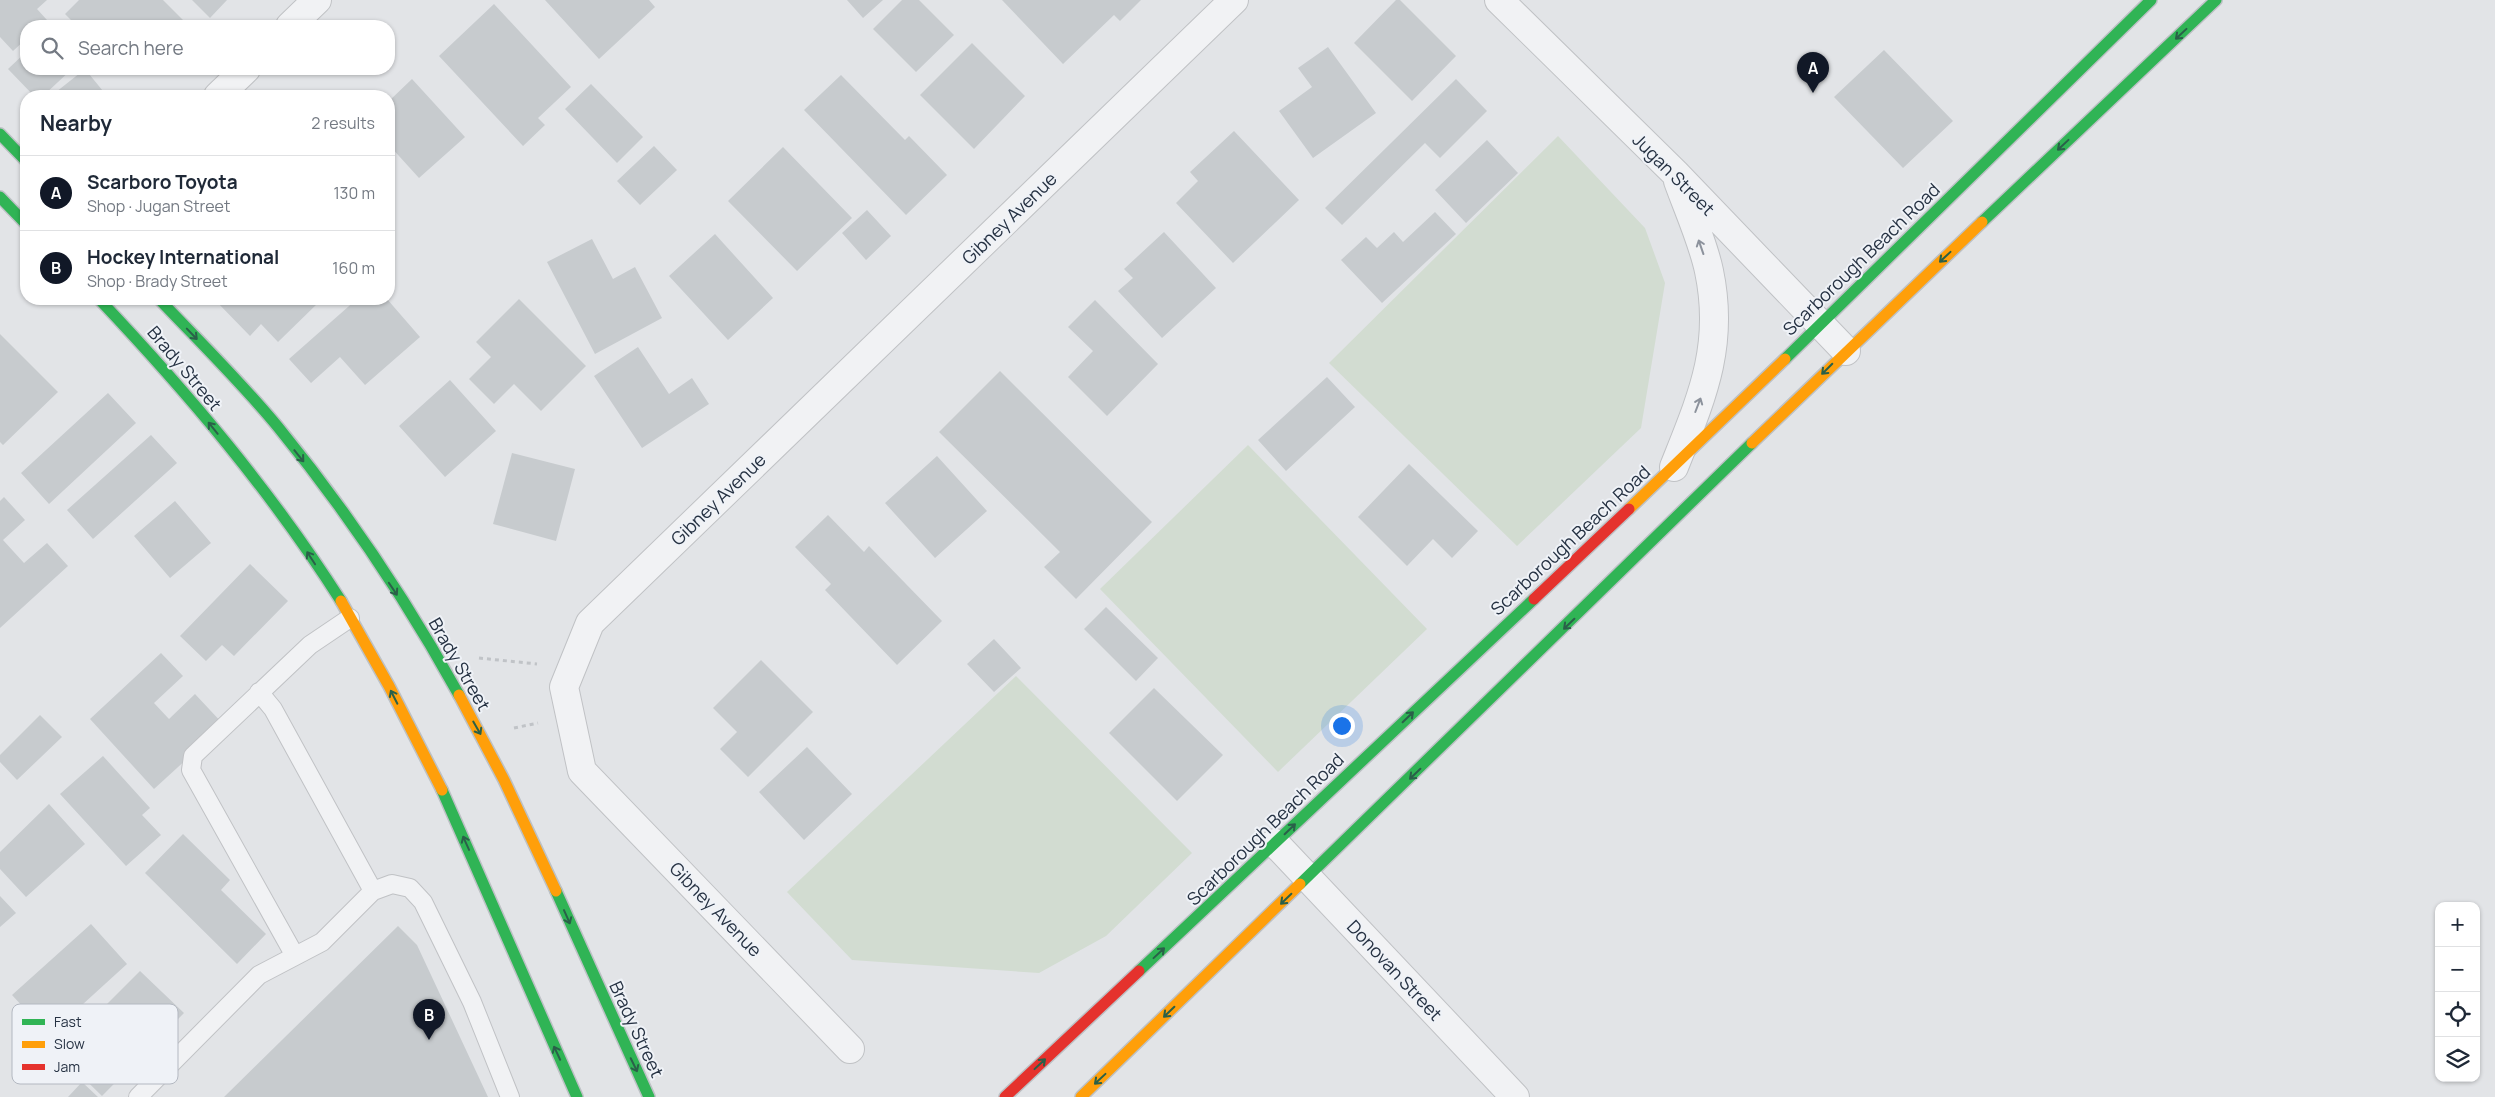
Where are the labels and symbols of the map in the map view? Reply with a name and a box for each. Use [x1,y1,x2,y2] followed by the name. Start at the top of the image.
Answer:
[2174,28,2187,40] one-way arrow
[1797,52,1829,93] pin: A
[1628,128,1720,220] street label: Jugan Street
[2056,139,2069,151] one-way arrow
[956,167,1062,269] street label: Gibney Avenue
[1777,178,1945,340] street label: Scarborough Beach Road
[1696,239,1705,255] one-way arrow
[1938,251,1951,263] one-way arrow
[142,321,228,415] street label: Brady Street
[186,328,198,340] one-way arrow
[1821,363,1833,376] one-way arrow
[1695,398,1704,413] one-way arrow
[208,422,219,435] one-way arrow
[665,448,771,550] street label: Gibney Avenue
[294,450,305,463] one-way arrow
[1485,460,1655,620] street label: Scarborough Beach Road
[306,551,316,565] one-way arrow
[388,581,398,595] one-way arrow
[424,613,496,715] street label: Brady Street
[1563,618,1575,630] one-way arrow
[389,690,398,705] one-way arrow
[1401,711,1414,723] one-way arrow
[1329,713,1355,739] your location
[472,720,482,735] one-way arrow
[1181,748,1349,910] street label: Scarborough Beach Road
[1409,768,1421,780] one-way arrow
[1284,823,1296,835] one-way arrow
[460,836,470,851] one-way arrow
[665,856,767,962] street label: Gibney Avenue
[1281,893,1293,905] one-way arrow
[562,909,572,924] one-way arrow
[1342,914,1448,1026] street label: Donovan Street
[1153,947,1166,959] one-way arrow
[604,977,670,1081] street label: Brady Street
[413,999,445,1040] pin: B
[12,1004,178,1084] legend
[1163,1006,1176,1018] one-way arrow
[54,1012,82,1031] text: Fast
[54,1034,85,1053] text: Slow
[551,1046,561,1061] one-way arrow
[54,1057,80,1076] text: Jam
[629,1057,639,1072] one-way arrow
[1034,1058,1047,1070] one-way arrow
[1094,1073,1106,1085] one-way arrow

